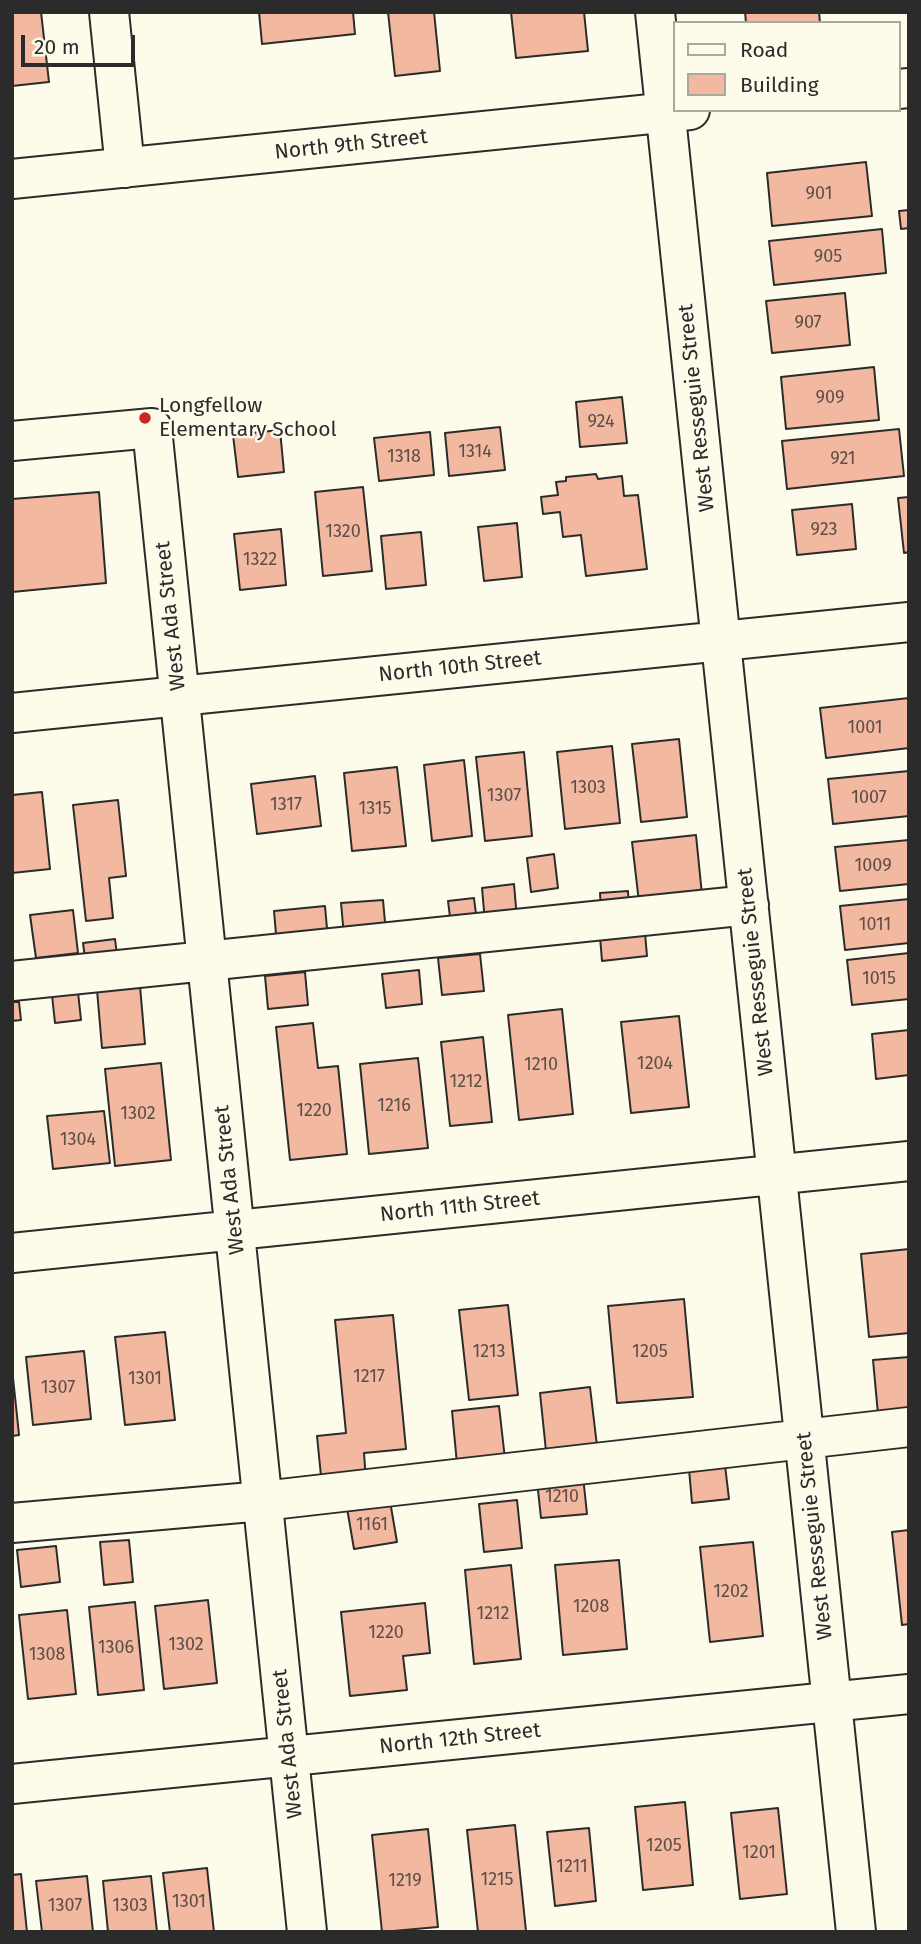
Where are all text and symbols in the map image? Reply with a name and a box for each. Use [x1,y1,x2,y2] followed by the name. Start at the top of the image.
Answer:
[24,21,138,65] scale bar
[673,21,900,112] legend
[34,34,80,60] text: 20 m
[740,37,788,63] text: Road
[740,72,819,98] text: Building
[273,124,429,166] street label: North 9th Street
[806,183,832,205] house number: 901
[814,246,842,268] house number: 905
[674,303,720,513] street label: West Resseguie Street
[794,312,822,334] house number: 907
[816,387,844,409] house number: 909
[159,393,337,443] place label: Longfellow Elementary School
[137,410,153,426] marker: Longfellow Elementary School
[587,411,615,433] house number: 924
[458,441,492,463] house number: 1314
[387,446,421,468] house number: 1318
[830,448,856,470] house number: 921
[811,519,837,541] house number: 923
[325,521,361,543] house number: 1320
[151,540,191,692] street label: West Ada Street
[243,549,277,571] house number: 1322
[377,646,543,688] street label: North 10th Street
[847,717,883,739] house number: 1001
[570,777,606,799] house number: 1303
[487,785,521,807] house number: 1307
[851,787,887,809] house number: 1007
[270,794,302,816] house number: 1317
[358,798,392,820] house number: 1315
[854,855,892,877] house number: 1009
[733,867,779,1077] street label: West Resseguie Street
[859,914,891,936] house number: 1011
[862,968,896,990] house number: 1015
[637,1053,673,1075] house number: 1204
[524,1054,558,1076] house number: 1210
[450,1071,482,1093] house number: 1212
[377,1095,411,1117] house number: 1216
[296,1100,332,1122] house number: 1220
[120,1103,156,1125] house number: 1302
[210,1104,250,1256] street label: West Ada Street
[60,1129,96,1151] house number: 1304
[379,1186,541,1228] street label: North 11th Street
[472,1341,506,1363] house number: 1213
[632,1341,668,1363] house number: 1205
[353,1366,385,1388] house number: 1217
[128,1368,162,1390] house number: 1301
[41,1377,75,1399] house number: 1307
[792,1431,838,1641] street label: West Resseguie Street
[545,1486,579,1508] house number: 1210
[356,1514,388,1536] house number: 1161
[713,1581,749,1603] house number: 1202
[573,1596,609,1618] house number: 1208
[477,1603,509,1625] house number: 1212
[368,1622,404,1644] house number: 1220
[168,1634,204,1656] house number: 1302
[98,1637,134,1659] house number: 1306
[29,1644,65,1666] house number: 1308
[268,1668,308,1820] street label: West Ada Street
[378,1718,542,1760] street label: North 12th Street
[646,1835,682,1857] house number: 1205
[742,1842,776,1864] house number: 1201
[556,1856,588,1878] house number: 1211
[480,1869,514,1891] house number: 1215
[388,1870,422,1892] house number: 1219
[172,1891,206,1913] house number: 1301
[48,1895,82,1917] house number: 1307
[112,1895,148,1917] house number: 1303

